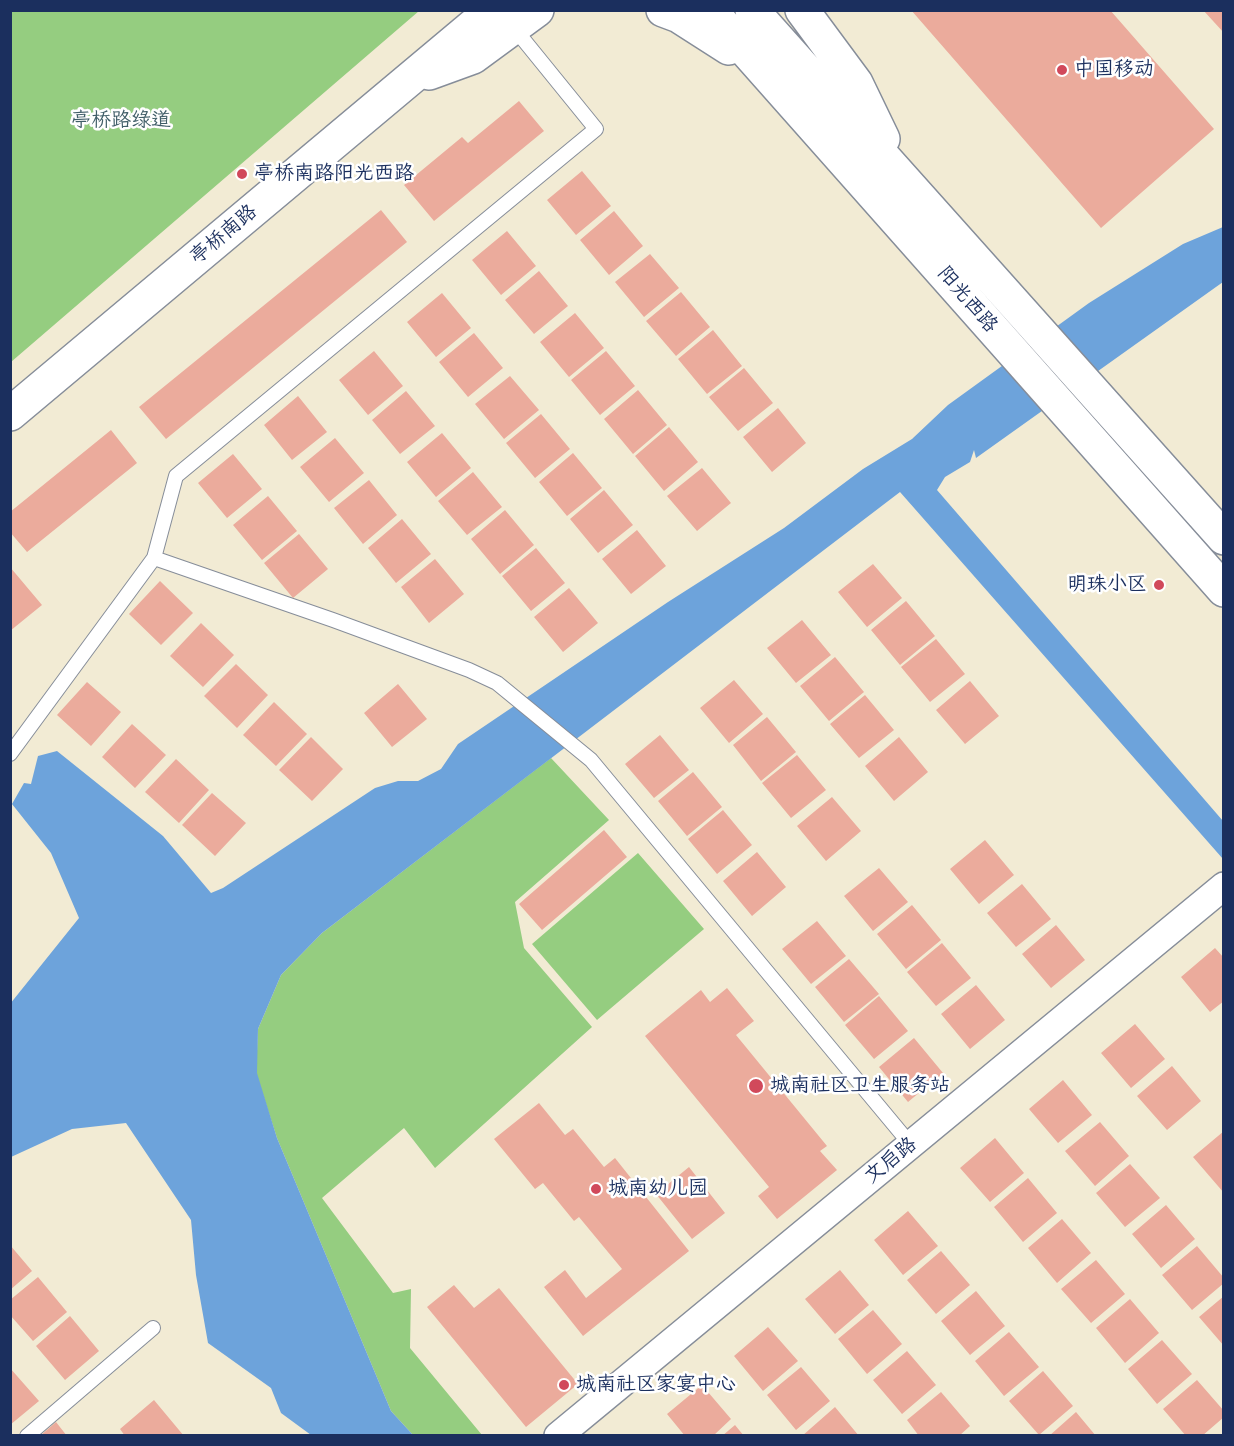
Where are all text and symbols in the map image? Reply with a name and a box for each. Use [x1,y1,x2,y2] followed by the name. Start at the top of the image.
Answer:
[1074,58,1154,82] place label: 中国移动
[1055,63,1069,77] marker: 中国移动
[71,109,171,133] park label: 亭桥路绿道
[254,162,414,186] place label: 亭桥南路阳光西路
[235,167,249,181] marker: 亭桥南路阳光西路
[186,200,262,270] street label: 亭桥南路
[932,262,1002,338] street label: 阳光西路
[1067,573,1147,597] place label: 明珠小区
[1152,578,1166,592] marker: 明珠小区
[770,1074,950,1098] place label: 城南社区卫生服务站
[747,1077,765,1095] marker: 城南社区卫生服务站
[860,1133,922,1189] street label: 文启路
[608,1177,708,1201] place label: 城南幼儿园
[589,1182,603,1196] marker: 城南幼儿园
[576,1373,736,1397] place label: 城南社区家宴中心
[557,1378,571,1392] marker: 城南社区家宴中心

